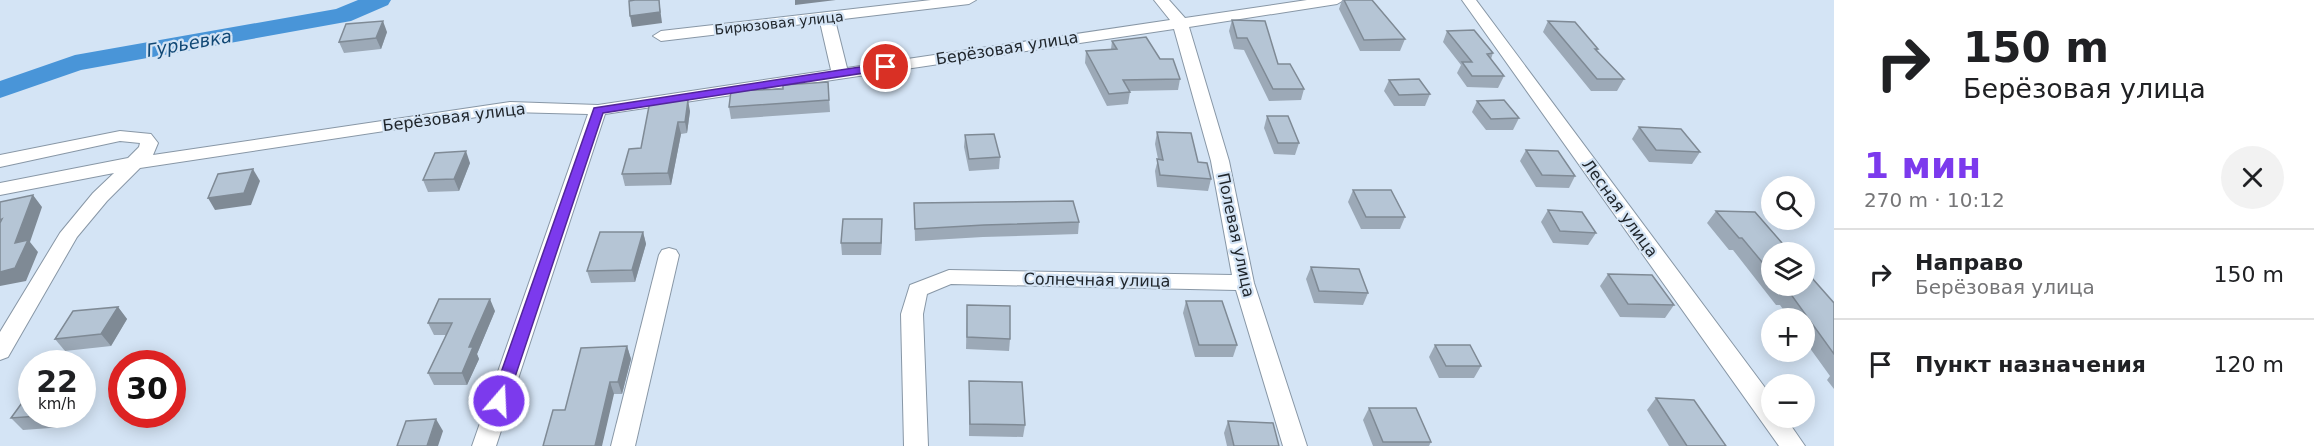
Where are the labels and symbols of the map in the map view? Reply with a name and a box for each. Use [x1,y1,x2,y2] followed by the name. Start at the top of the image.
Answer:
[714,8,844,38] street label: Бирюзовая улица
[145,25,233,61] water label: Гурьевка
[934,27,1080,69] street label: Берёзовая улица
[860,41,911,92] pin
[381,99,527,135] street label: Берёзовая улица
[1578,155,1662,261] street label: Лесная улица
[1214,171,1258,299] street label: Полевая улица
[1023,269,1171,291] street label: Солнечная улица
[108,350,186,428] speed limit sign: 30
[467,369,531,433] position arrow

